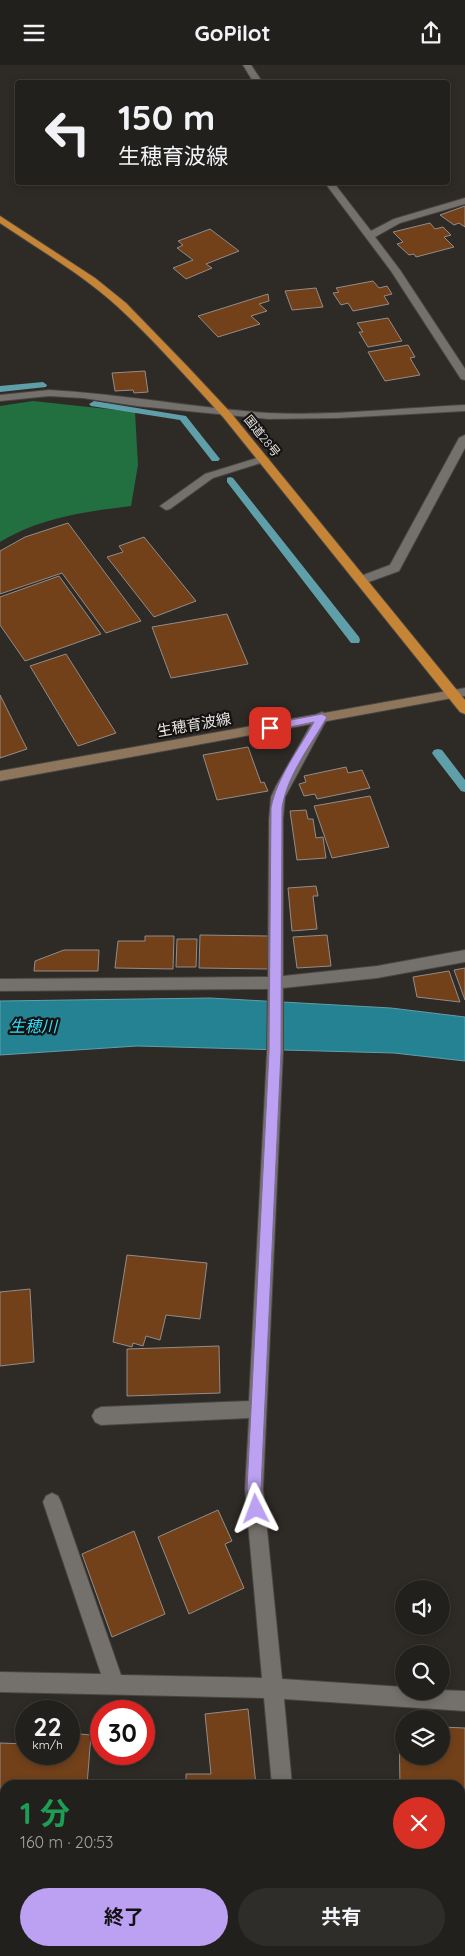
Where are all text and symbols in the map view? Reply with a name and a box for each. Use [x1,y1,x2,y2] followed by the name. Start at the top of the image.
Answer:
[20,19,48,47] icon: menu
[195,19,270,47] text: GoPilot
[417,19,445,47] icon: share
[118,95,215,139] text: 150 m
[35,100,100,165] icon: left
[118,142,228,170] text: 生穂育波線
[241,412,284,459] street label: 国道28号
[249,707,291,749] pin
[155,709,233,740] street label: 生穂育波線
[256,714,284,742] icon: arrive
[9,1016,59,1036] water label: 生穂川
[229,1482,281,1534] position arrow
[395,1580,450,1765] map controls
[395,1580,450,1635] button: sound
[395,1645,450,1700] button: search
[90,1700,155,1765] speed limit sign: 30
[395,1710,450,1765] button: layers
[33,1711,62,1742] text: 22
[32,1737,63,1752] text: km/h
[20,1794,70,1832] text: 1 分
[393,1797,445,1849] button: close
[20,1832,113,1852] text: 160 m · 20:53
[20,1888,228,1946] button: 終了
[238,1888,445,1946] button: 共有

